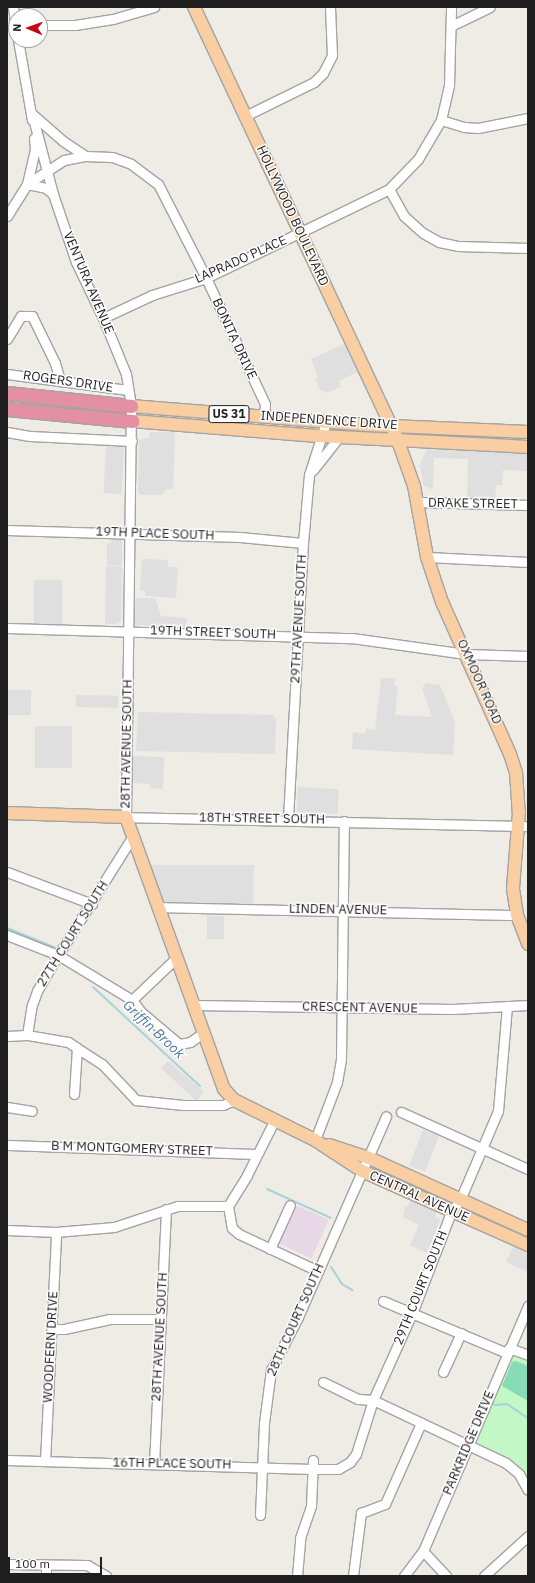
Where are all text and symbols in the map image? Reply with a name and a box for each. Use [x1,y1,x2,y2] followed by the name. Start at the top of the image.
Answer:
[8,8,48,48] north arrow
[10,23,24,32] text: N
[253,143,331,289] street label: HOLLYWOOD BOULEVARD
[59,230,117,336] street label: VENTURA AVENUE
[193,233,289,287] street label: LAPRADO PLACE
[208,296,260,382] street label: BONITA DRIVE
[22,368,114,396] street label: ROGERS DRIVE
[208,404,250,424] road number: US 31
[260,408,398,434] street label: INDEPENDENCE DRIVE
[428,495,518,513] street label: DRAKE STREET
[95,524,215,544] street label: 19TH PLACE SOUTH
[288,554,310,684] street label: 29TH AVENUE SOUTH
[150,623,276,643] street label: 19TH STREET SOUTH
[453,637,505,727] street label: OXMOOR ROAD
[118,679,136,809] street label: 28TH AVENUE SOUTH
[199,810,325,828] street label: 18TH STREET SOUTH
[34,878,112,990] street label: 27TH COURT SOUTH
[289,901,387,919] street label: LINDEN AVENUE
[120,996,188,1062] water label: Griffin Brook
[302,999,418,1017] street label: CRESCENT AVENUE
[51,1138,213,1160] street label: B M MONTGOMERY STREET
[367,1168,471,1226] street label: CENTRAL AVENUE
[391,1229,451,1347] street label: 29TH COURT SOUTH
[264,1261,328,1379] street label: 28TH COURT SOUTH
[149,1272,171,1402] street label: 28TH AVENUE SOUTH
[40,1291,62,1403] street label: WOODFERN DRIVE
[440,1388,498,1498] street label: PARKRIDGE DRIVE
[112,1455,232,1473] street label: 16TH PLACE SOUTH
[10,1549,104,1575] scale bar
[15,1556,50,1571] text: 100 m

